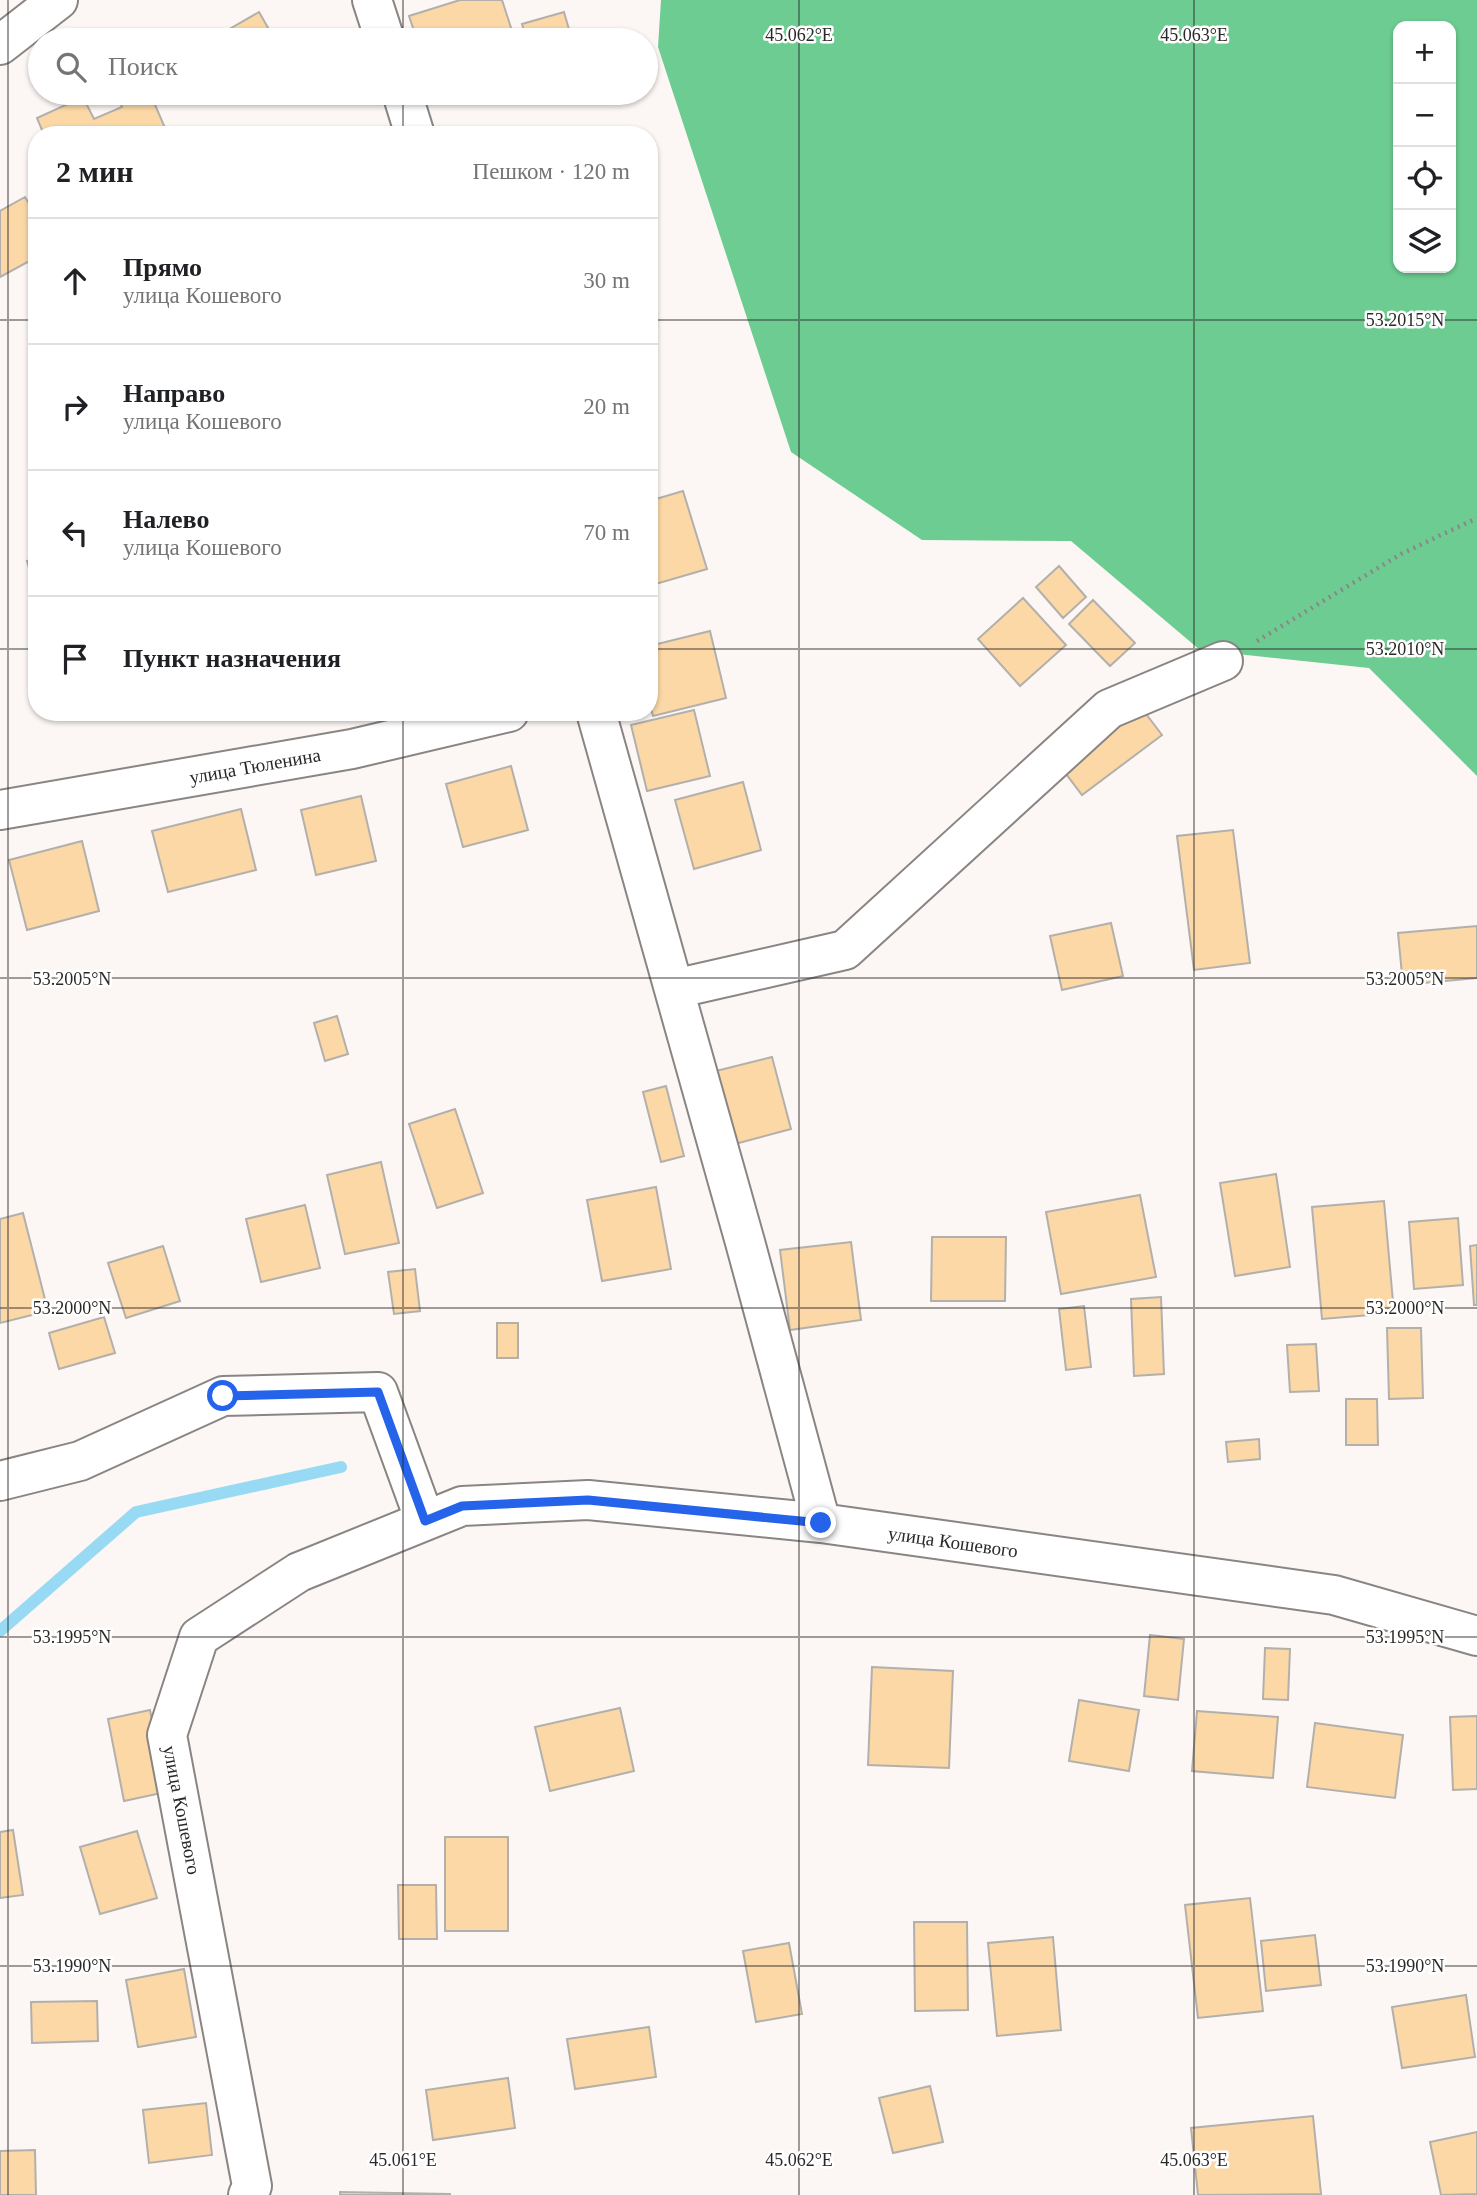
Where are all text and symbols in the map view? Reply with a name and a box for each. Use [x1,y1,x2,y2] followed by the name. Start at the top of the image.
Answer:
[1393,21,1456,273] map controls
[1393,21,1456,84] button: +
[765,25,833,45] text: 45.062°E
[1160,25,1228,45] text: 45.063°E
[28,28,658,105] search box
[52,48,90,86] icon: search
[108,52,178,81] text: Поиск
[1393,84,1456,147] button: −
[1393,147,1456,210] button: locate
[56,155,134,188] text: 2 мин
[473,159,630,184] text: Пешком · 120 m
[1393,210,1456,273] button: layers
[123,253,202,282] text: Прямо
[56,262,94,300] icon: ahead
[583,268,630,293] text: 30 m
[123,283,282,308] text: улица Кошевого
[1366,310,1444,330] text: 53.2015°N
[123,379,225,408] text: Направо
[56,388,94,426] icon: right
[583,394,630,419] text: 20 m
[123,409,282,434] text: улица Кошевого
[123,505,209,534] text: Налево
[56,514,94,552] icon: left
[583,520,630,545] text: 70 m
[123,535,282,560] text: улица Кошевого
[1366,639,1444,659] text: 53.2010°N
[56,640,94,678] icon: arrive
[123,644,341,673] text: Пункт назначения
[188,744,323,788] street label: улица Тюленина
[33,969,111,989] text: 53.2005°N
[1366,969,1444,989] text: 53.2005°N
[33,1298,111,1318] text: 53.2000°N
[1366,1298,1444,1318] text: 53.2000°N
[207,1380,238,1411] route start
[805,1507,836,1538] route end
[887,1522,1019,1562] street label: улица Кошевого
[33,1627,111,1647] text: 53.1995°N
[1366,1627,1444,1647] text: 53.1995°N
[159,1744,205,1876] street label: улица Кошевого
[33,1956,111,1976] text: 53.1990°N
[1366,1956,1444,1976] text: 53.1990°N
[369,2150,437,2170] text: 45.061°E
[765,2150,833,2170] text: 45.062°E
[1160,2150,1228,2170] text: 45.063°E

